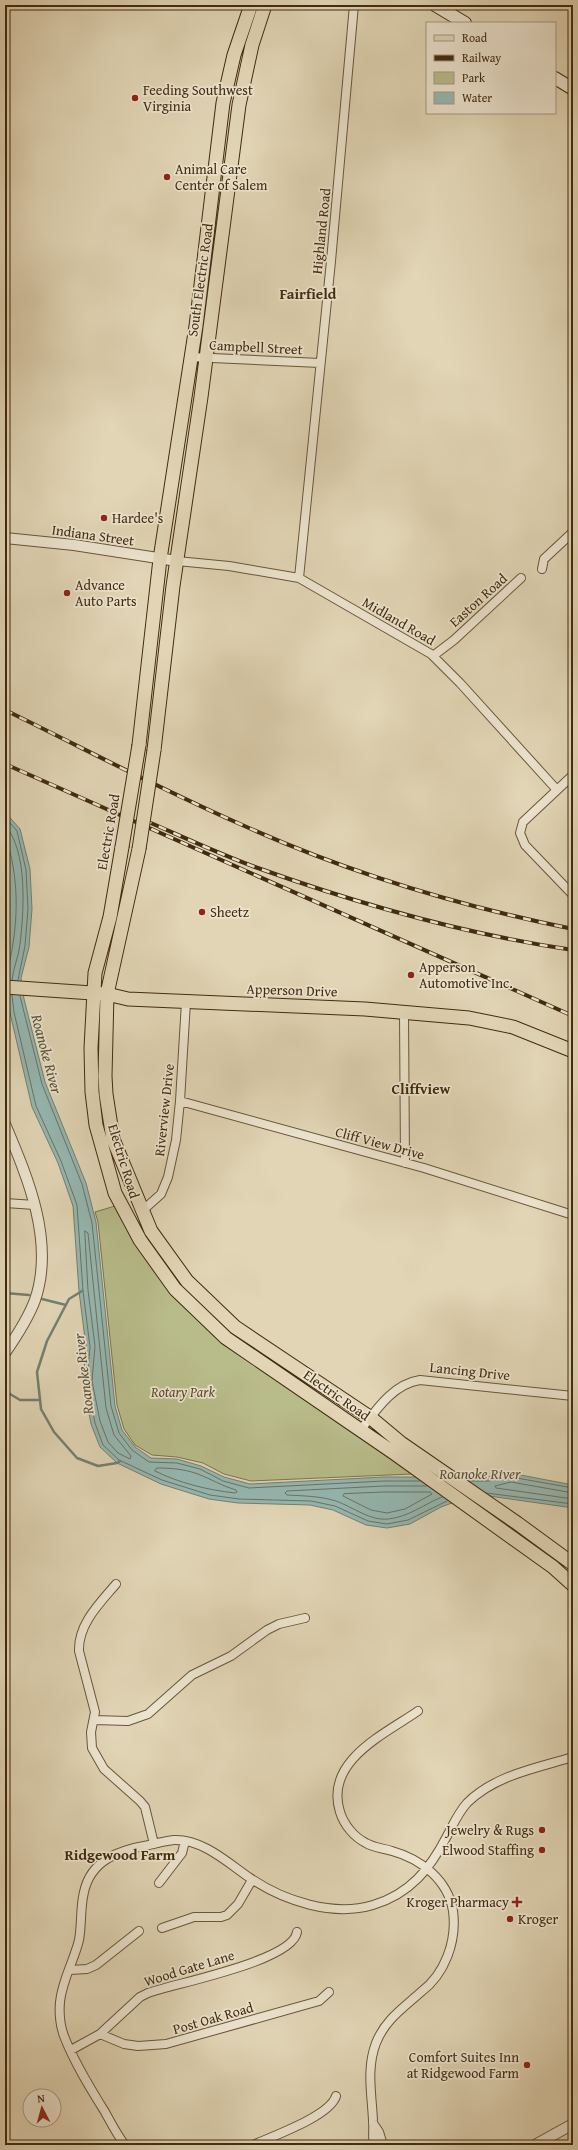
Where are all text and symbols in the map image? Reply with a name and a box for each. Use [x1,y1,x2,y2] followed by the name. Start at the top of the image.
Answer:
[426,22,556,114] legend
[462,29,488,46] text: Road
[462,49,501,66] text: Railway
[462,69,486,86] text: Park
[143,80,253,116] place label: Feeding Southwest Virginia
[462,89,492,106] text: Water
[130,93,140,103] marker: Feeding Southwest Virginia
[175,159,268,195] place label: Animal Care Center of Salem
[162,172,172,182] marker: Animal Care Center of Salem
[307,187,336,275] street label: Highland Road
[182,221,218,338] street label: South Electric Road
[280,283,337,304] district label: Fairfield
[209,335,303,359] street label: Campbell Street
[112,508,163,528] place label: Hardee's
[99,513,109,523] marker: Hardee's
[50,519,136,551] street label: Indiana Street
[445,568,512,631] street label: Easton Road
[75,575,137,611] place label: Advance Auto Parts
[62,588,72,598] marker: Advance Auto Parts
[359,592,440,650] street label: Midland Road
[91,792,125,872] street label: Electric Road
[210,902,249,922] place label: Sheetz
[197,907,207,917] marker: Sheetz
[419,957,513,993] place label: Apperson Automotive Inc.
[406,970,416,980] marker: Apperson Automotive Inc.
[246,978,338,1002] street label: Apperson Drive
[26,1011,68,1096] water label: Roanoke River
[149,1062,179,1157] street label: Riverview Drive
[392,1078,451,1099] district label: Cliffview
[103,1121,145,1201] street label: Electric Road
[333,1121,427,1165] street label: Cliff View Drive
[68,1332,99,1417] water label: Roanoke River
[429,1357,512,1385] street label: Lancing Drive
[300,1365,375,1426] street label: Electric Road
[150,1382,215,1402] park label: Rotary Park
[438,1463,521,1484] water label: Roanoke River
[444,1820,534,1840] place label: Jewelry & Rugs
[537,1825,547,1835] marker: Jewelry & Rugs
[442,1840,534,1860] place label: Elwood Staffing
[65,1844,176,1865] district label: Ridgewood Farm
[537,1845,547,1855] marker: Elwood Staffing
[407,1892,509,1912] place label: Kroger Pharmacy
[512,1897,522,1907] marker: Kroger Pharmacy
[518,1909,559,1929] place label: Kroger
[505,1914,515,1924] marker: Kroger
[141,1945,237,1991] street label: Wood Gate Lane
[170,1997,256,2039] street label: Post Oak Road
[407,2047,520,2083] place label: Comfort Suites Inn at Ridgewood Farm
[522,2060,532,2070] marker: Comfort Suites Inn at Ridgewood Farm
[22,2088,62,2128] north arrow
[36,2090,46,2106] text: N

